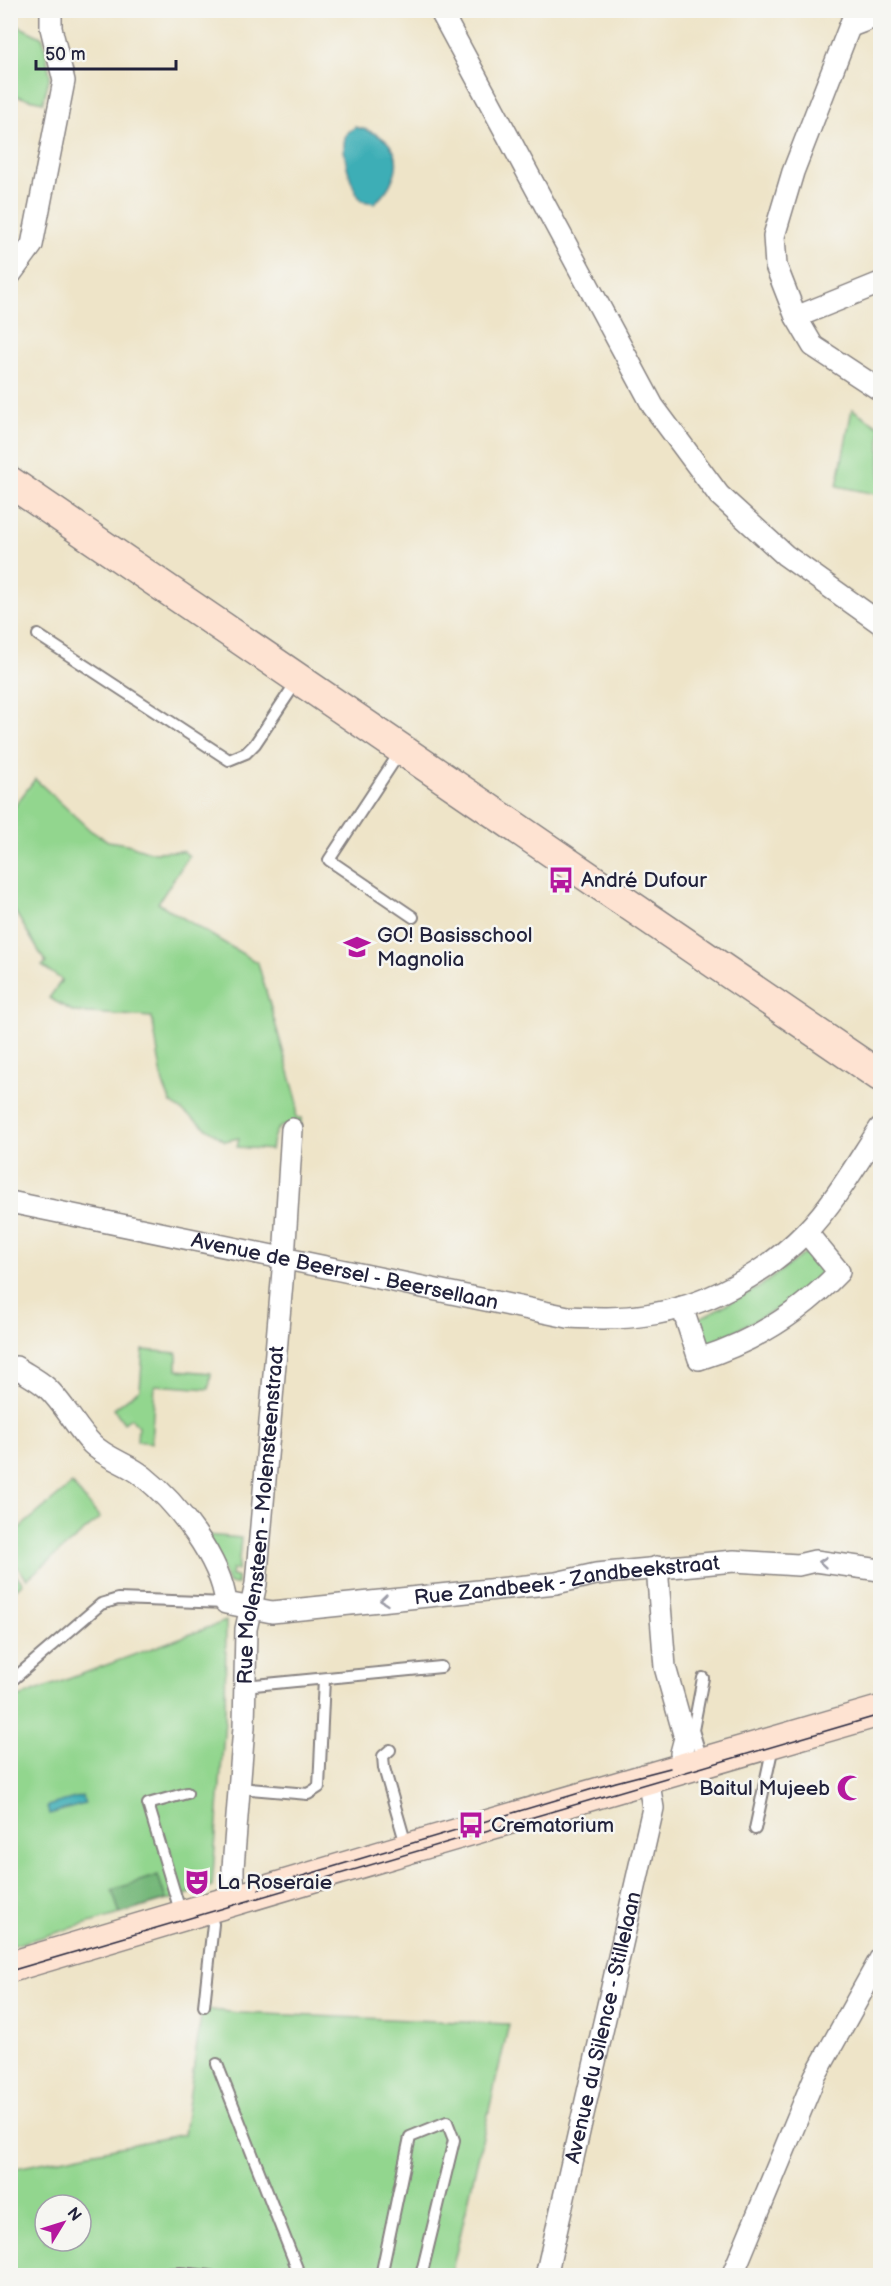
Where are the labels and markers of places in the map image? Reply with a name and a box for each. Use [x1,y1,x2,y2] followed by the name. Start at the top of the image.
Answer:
[546,865,576,895] bus stop icon: André Dufour
[581,868,707,893] place label: André Dufour
[377,923,533,972] place label: GO! Basisschool Magnolia
[342,932,372,962] school or university icon: GO! Basisschool Magnolia
[835,1773,865,1803] mosque icon: Baitul Mujeeb
[699,1776,830,1801] place label: Baitul Mujeeb
[456,1810,486,1840] bus stop icon: Crematorium
[491,1813,614,1838] place label: Crematorium
[182,1867,212,1897] theatre icon: La Roseraie
[217,1870,332,1895] place label: La Roseraie

